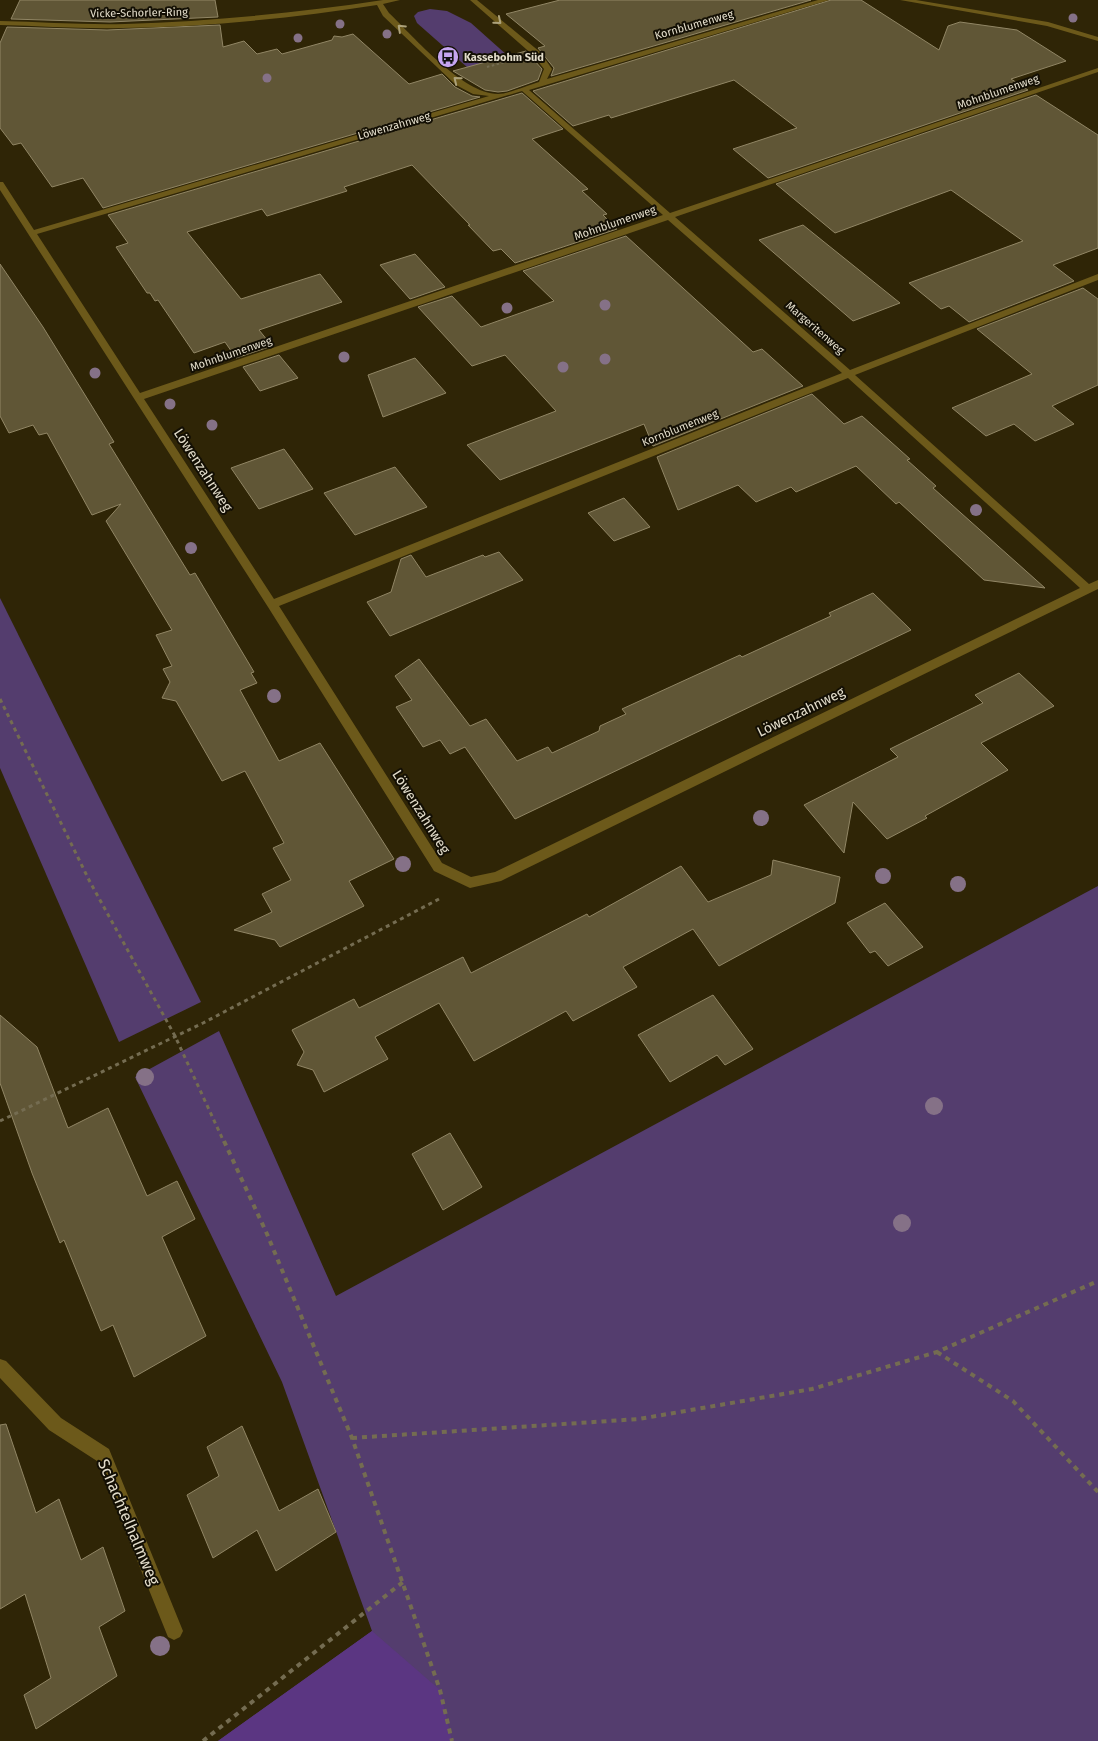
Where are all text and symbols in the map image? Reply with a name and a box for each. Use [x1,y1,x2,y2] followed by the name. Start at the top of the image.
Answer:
[90,6,188,20] street label: Vicke-Schorler-Ring
[653,8,735,42] street label: Kornblumenweg
[492,15,501,24] one-way arrow
[398,25,407,34] one-way arrow
[436,45,460,69] bus stop icon: Kassebohm Süd
[464,51,544,64] place label: Kassebohm Süd
[955,72,1041,112] street label: Mohnblumenweg
[454,78,463,86] one-way arrow
[356,109,432,143] street label: Löwenzahnweg
[572,203,658,243] street label: Mohnblumenweg
[783,299,847,357] street label: Margeritenweg
[188,334,274,374] street label: Mohnblumenweg
[640,407,720,449] street label: Kornblumenweg
[170,425,237,515] street label: Löwenzahnweg
[754,683,848,741] street label: Löwenzahnweg
[388,767,454,858] street label: Löwenzahnweg
[94,1456,164,1589] street label: Schachtelhalmweg

